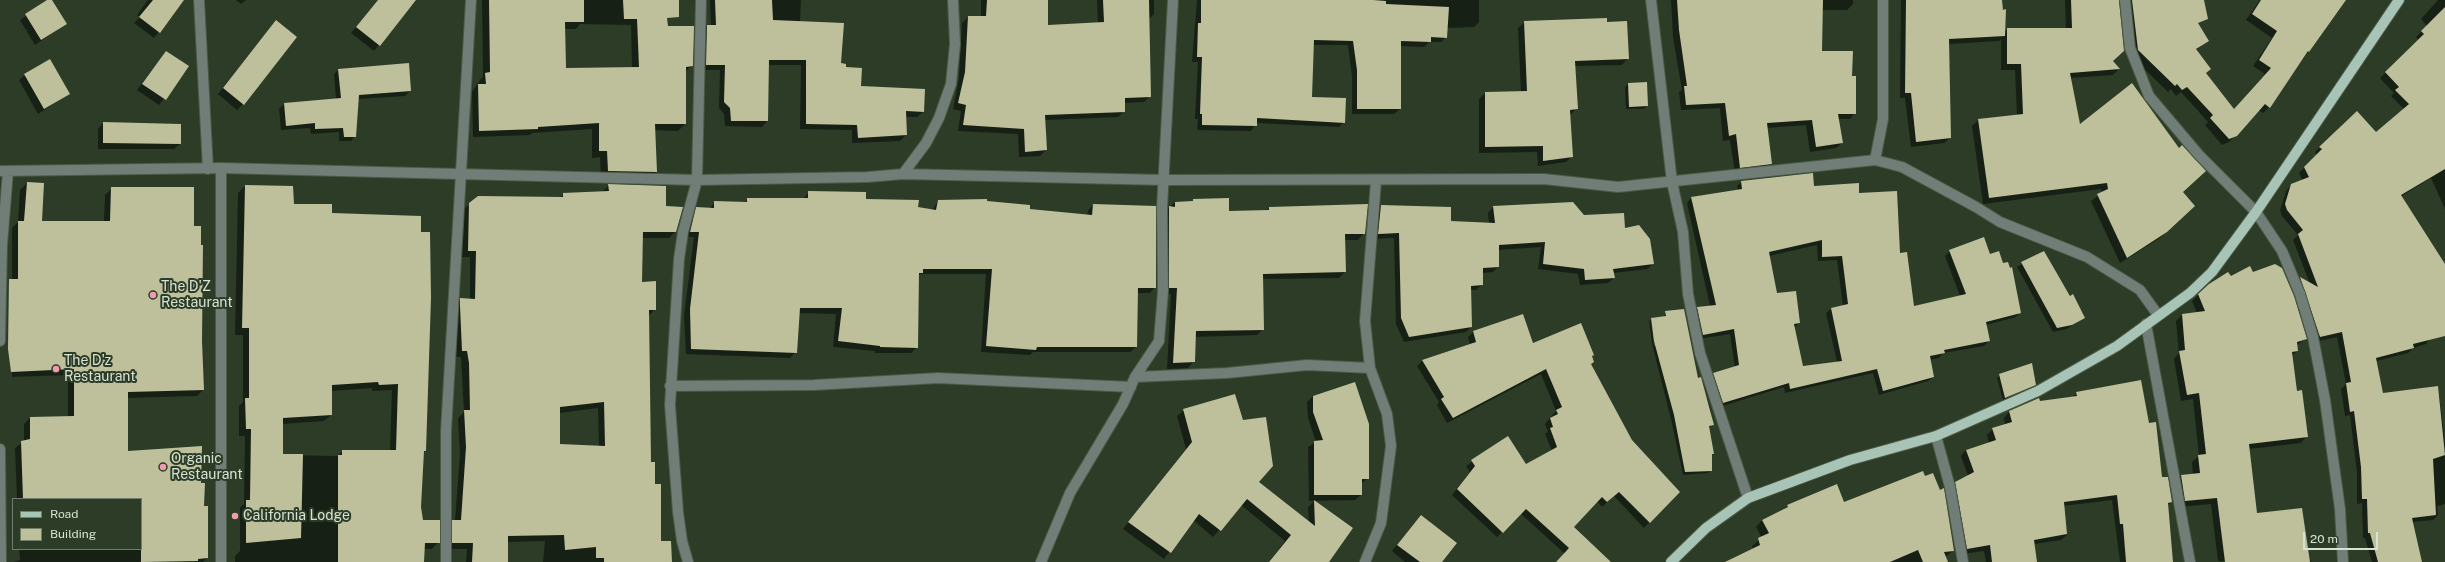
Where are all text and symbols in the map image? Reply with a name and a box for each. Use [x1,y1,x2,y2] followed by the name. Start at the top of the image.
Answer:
[161,279,233,312] place label: The D'Z Restaurant
[148,290,158,300] marker: The D'Z Restaurant
[64,353,136,386] place label: The D'z Restaurant
[51,364,61,374] marker: The D'z Restaurant
[171,451,243,484] place label: Organic Restaurant
[158,462,168,472] marker: Organic Restaurant
[12,498,142,550] legend
[50,507,78,521] text: Road
[243,508,350,524] place label: California Lodge
[230,511,240,521] marker: California Lodge
[2305,524,2380,550] scale bar
[50,527,96,541] text: Building
[2310,532,2338,546] text: 20 m

